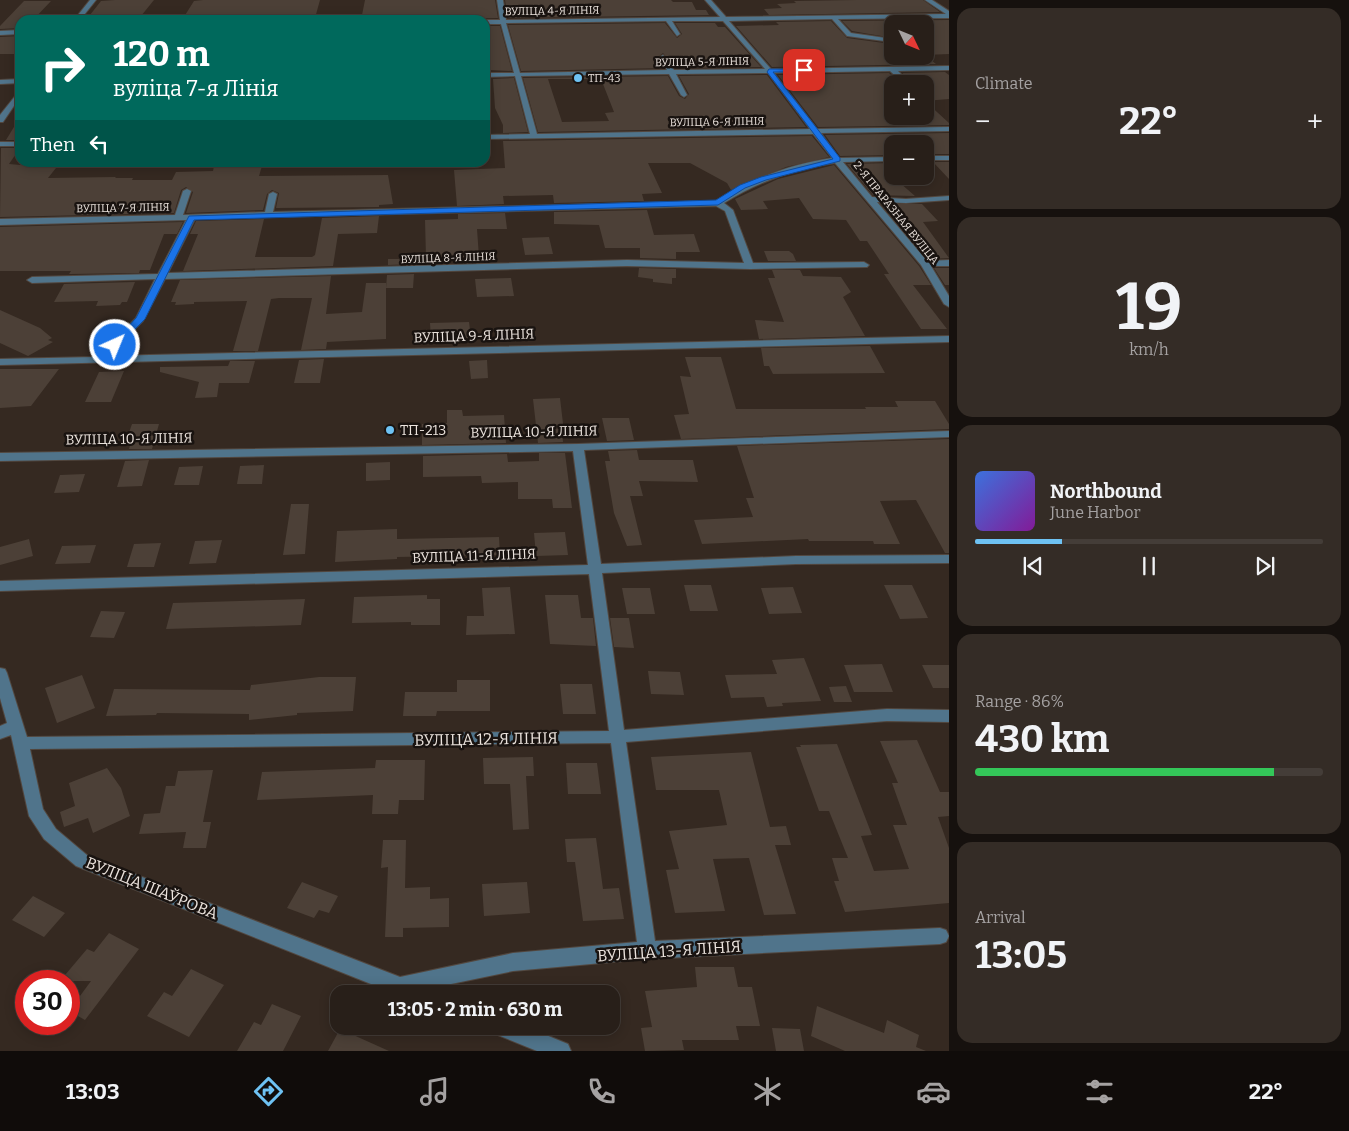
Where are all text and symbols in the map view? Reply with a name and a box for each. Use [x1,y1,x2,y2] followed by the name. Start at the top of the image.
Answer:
[504,4,600,18] street label: ВУЛІЦА 4-Я ЛІНІЯ
[884,15,934,65] north arrow
[884,15,934,185] map controls
[113,33,210,75] text: 120 m
[30,35,95,100] icon: right
[783,49,825,91] pin
[655,55,749,69] street label: ВУЛІЦА 5-Я ЛІНІЯ
[790,56,818,84] icon: arrive
[572,72,584,84] marker: ТП-43
[588,72,621,85] place label: ТП-43
[975,74,1033,93] text: Climate
[113,75,278,102] text: вуліца 7-я Лінія
[884,75,934,125] button: +
[1119,98,1178,144] text: 22°
[975,105,990,138] text: −
[1307,105,1323,138] text: +
[669,115,765,129] street label: ВУЛІЦА 6-Я ЛІНІЯ
[85,130,113,158] icon: left
[30,133,75,156] text: Then
[884,135,934,185] button: −
[851,159,942,267] street label: 2-Я ПРАРАЗНАЯ ВУЛІЦА
[76,201,170,215] street label: ВУЛІЦА 7-Я ЛІНІЯ
[400,250,496,266] street label: ВУЛІЦА 8-Я ЛІНІЯ
[1116,268,1182,346] text: 19
[88,318,140,370] position arrow
[413,325,535,347] street label: ВУЛІЦА 9-Я ЛІНІЯ
[1129,340,1169,359] text: km/h
[400,422,446,439] place label: ТП-213
[470,422,598,442] street label: ВУЛІЦА 10-Я ЛІНІЯ
[384,424,396,436] marker: ТП-213
[65,429,193,449] street label: ВУЛІЦА 10-Я ЛІНІЯ
[1050,480,1162,503] text: Northbound
[1050,503,1141,522] text: June Harbor
[412,545,536,567] street label: ВУЛІЦА 11-Я ЛІНІЯ
[1019,552,1047,580] icon: previous
[1135,552,1163,580] icon: pause
[1251,552,1279,580] icon: next
[975,692,1064,711] text: Range · 86%
[975,716,1109,762] text: 430 km
[414,728,558,750] street label: ВУЛІЦА 12-Я ЛІНІЯ
[83,852,222,923] street label: ВУЛІЦА ШАЎРОВА
[975,908,1026,927] text: Arrival
[975,932,1067,978] text: 13:05
[596,936,742,966] street label: ВУЛІЦА 13-Я ЛІНІЯ
[15,970,80,1035] speed limit sign: 30
[388,998,562,1021] text: 13:05 · 2 min · 630 m
[251,1074,286,1109] icon: directions
[417,1074,452,1109] icon: music
[584,1074,619,1109] icon: phone
[750,1074,785,1109] icon: climate
[916,1074,951,1109] icon: car
[1082,1074,1117,1109] icon: filters
[66,1078,120,1105] text: 13:03
[1249,1078,1283,1105] text: 22°

